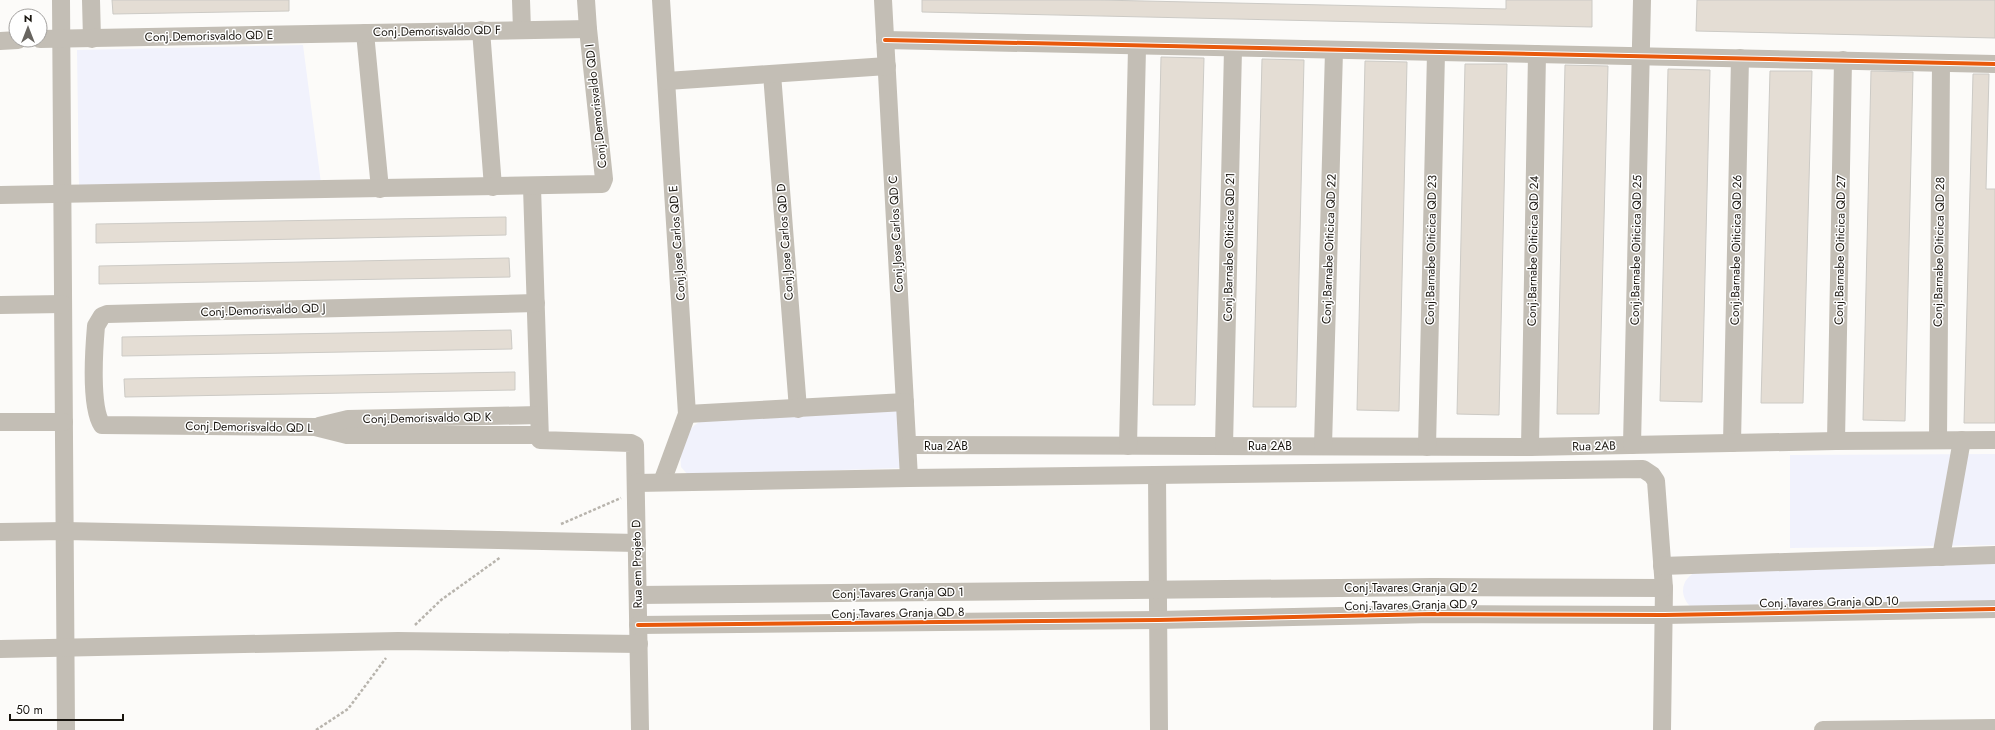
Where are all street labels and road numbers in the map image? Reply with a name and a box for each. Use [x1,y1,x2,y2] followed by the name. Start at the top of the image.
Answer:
[373,21,501,41] street label: Conj.Demorisvaldo QD F
[145,26,273,46] street label: Conj.Demorisvaldo QD E
[581,43,611,169] street label: Conj.Demorisvaldo QD I
[1219,172,1239,322] street label: Conj.Barnabe Oiticica QD 21
[1317,173,1341,324] street label: Conj.Barnabe Oiticica QD 22
[1421,174,1441,325] street label: Conj.Barnabe Oiticica QD 23
[1626,174,1646,325] street label: Conj.Barnabe Oiticica QD 25
[1830,174,1850,325] street label: Conj.Barnabe Oiticica QD 27
[884,175,908,293] street label: Conj.Jose Carlos QD C
[1726,175,1746,325] street label: Conj.Barnabe Oiticica QD 26
[1523,176,1543,326] street label: Conj.Barnabe Oiticica QD 24
[1929,177,1949,327] street label: Conj.Barnabe Oiticica QD 28
[772,183,798,301] street label: Conj.Jose Carlos QD D
[664,185,690,301] street label: Conj.Jose Carlos QD E
[200,299,326,321] street label: Conj.Demorisvaldo QD J
[362,408,492,428] street label: Conj.Demorisvaldo QD K
[185,417,313,437] street label: Conj.Demorisvaldo QD L
[924,437,968,455] street label: Rua 2AB
[1248,437,1292,455] street label: Rua 2AB
[1572,437,1616,455] street label: Rua 2AB
[627,519,647,609] street label: Rua em Projeto D
[1344,579,1478,597] street label: Conj.Tavares Granja QD 2
[832,583,964,603] street label: Conj.Tavares Granja QD 1
[1759,592,1899,612] street label: Conj.Tavares Granja QD 10
[1344,595,1478,615] street label: Conj.Tavares Granja QD 9
[831,603,965,623] street label: Conj.Tavares Granja QD 8

